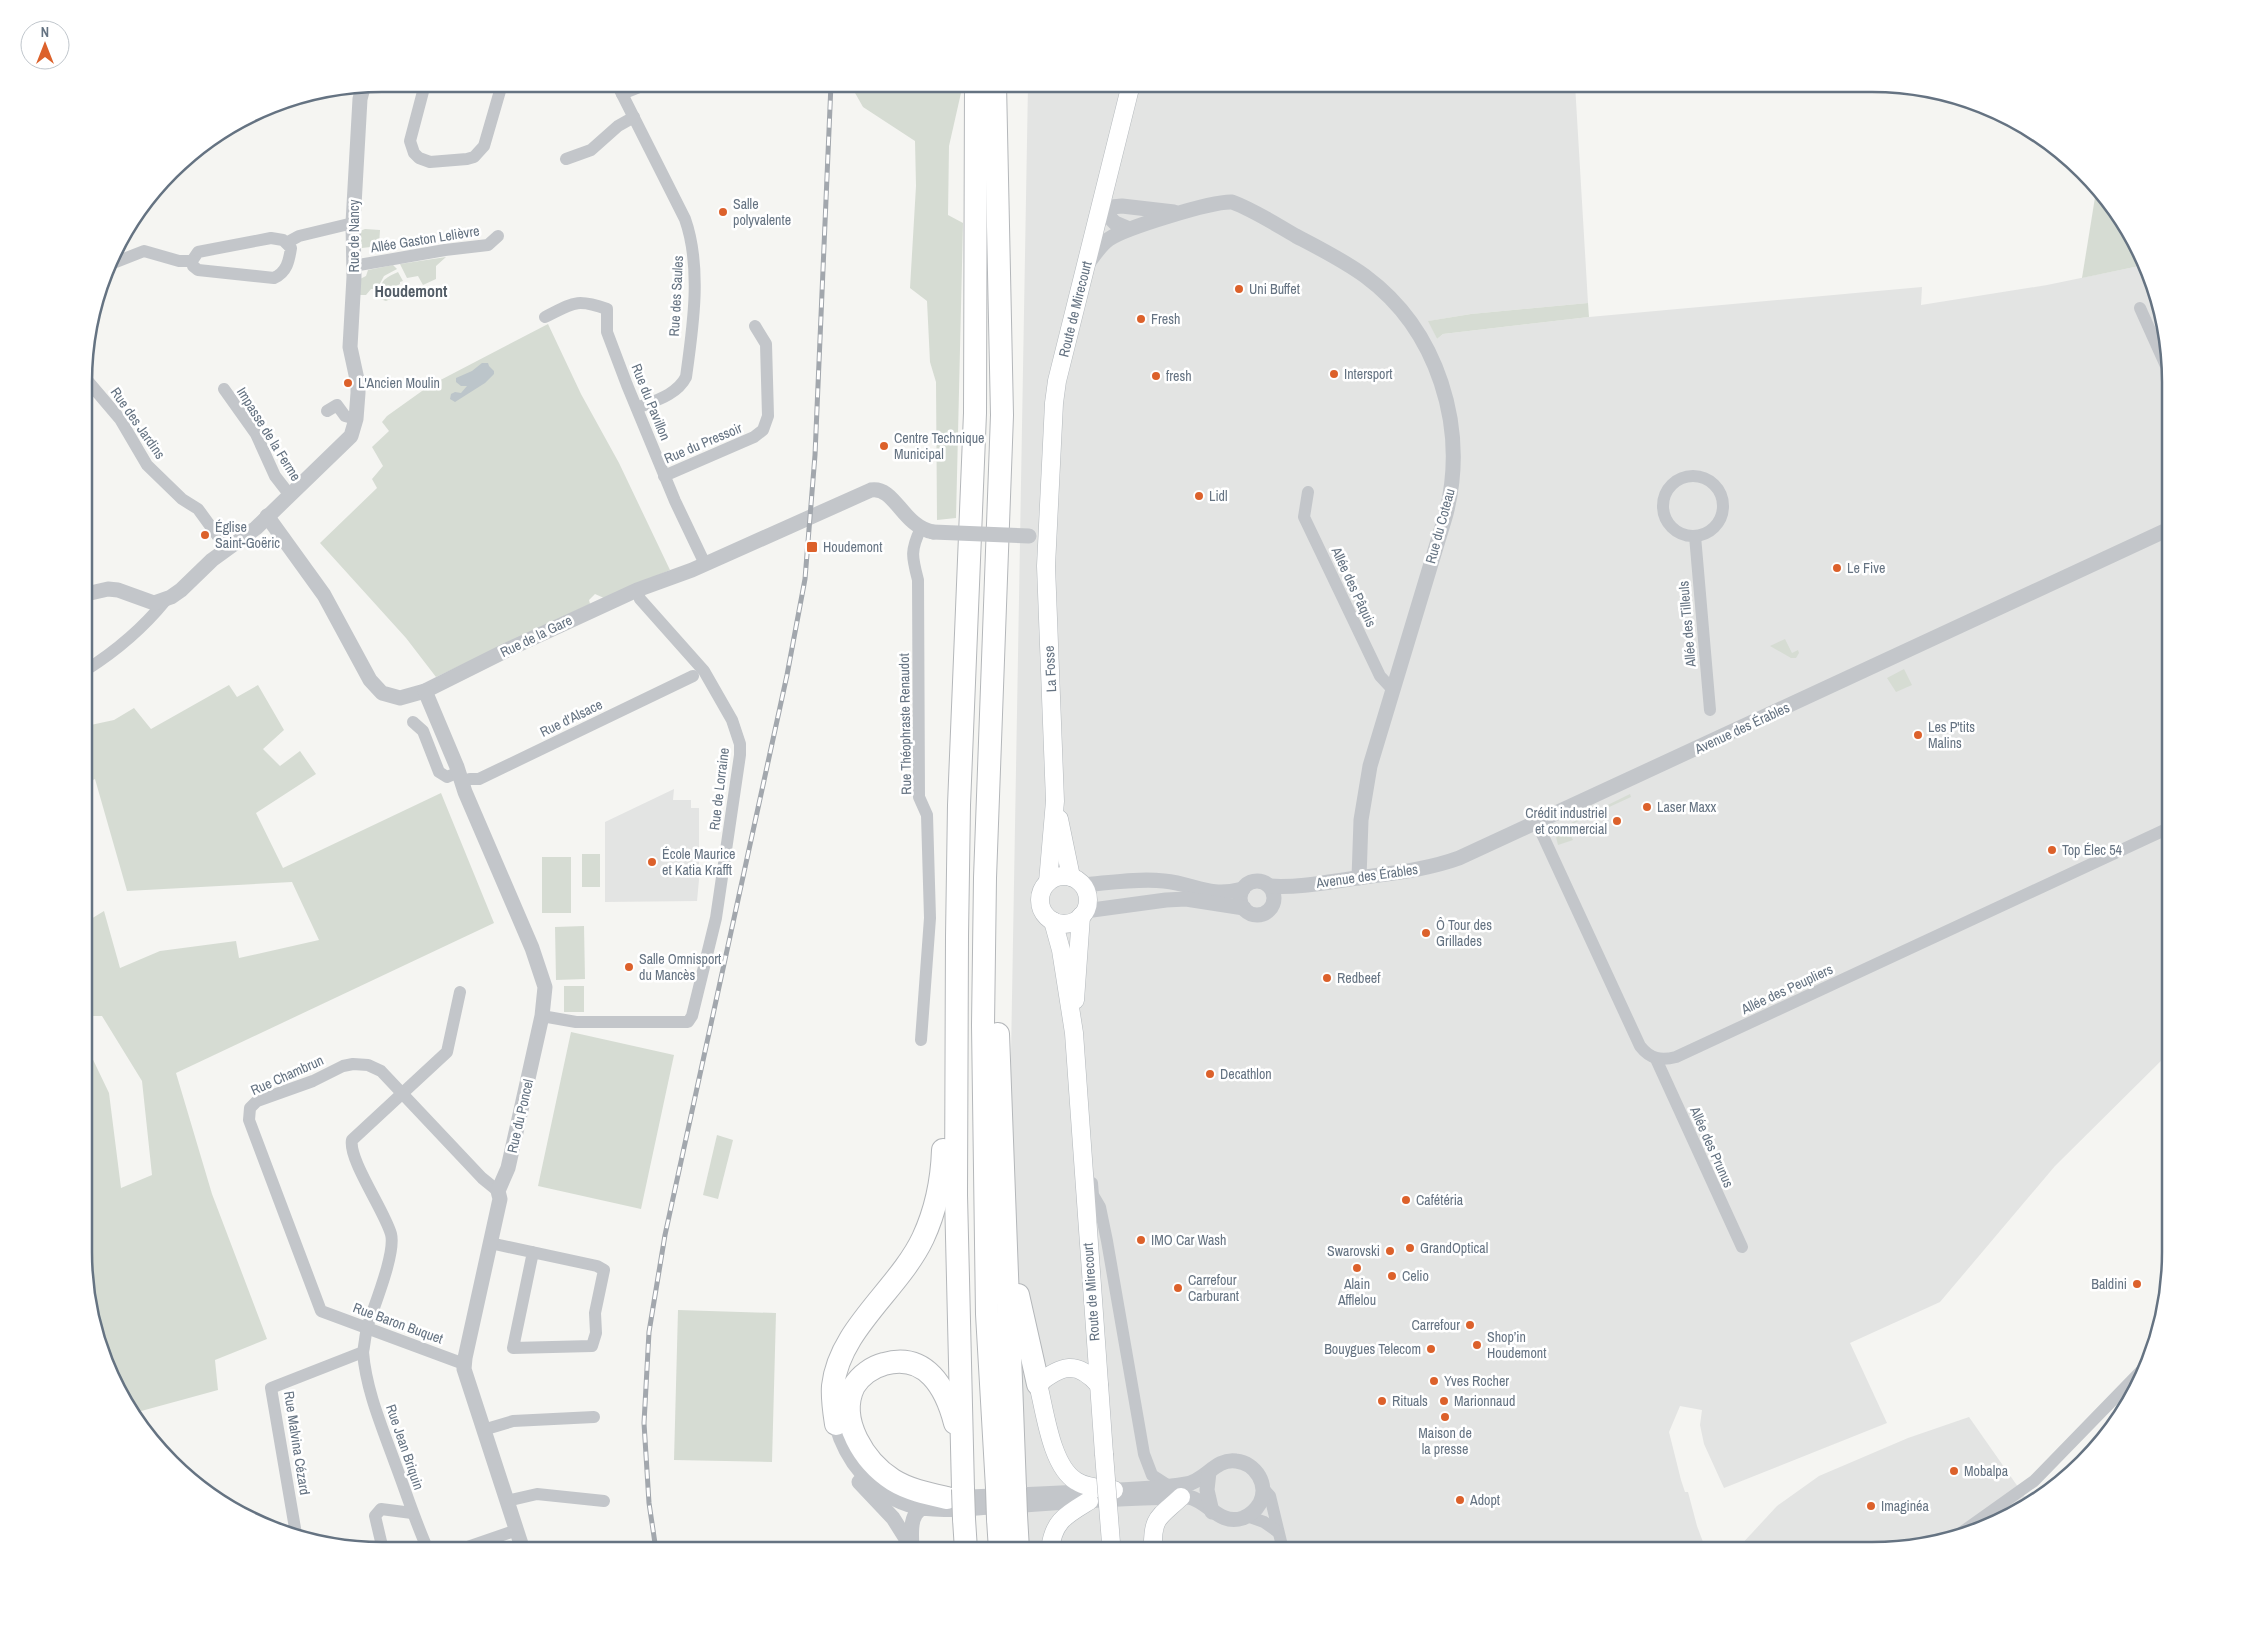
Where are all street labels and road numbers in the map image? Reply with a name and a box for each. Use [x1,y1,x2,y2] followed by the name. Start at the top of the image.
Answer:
[345,199,363,272] street label: Rue de Nancy
[368,222,481,257] street label: Allée Gaston Lelièvre
[665,255,687,337] street label: Rue des Saules
[1054,259,1096,359] street label: Route de Mirecourt
[627,361,675,443] street label: Rue du Pavillon
[107,384,169,463] street label: Rue des Jardins
[233,384,305,484] street label: Impasse de la Ferme
[661,418,745,467] street label: Rue du Pressoir
[1421,486,1459,566] street label: Rue du Coteau
[1327,543,1380,630] street label: Allée des Pâquis
[1674,580,1700,669] street label: Allée des Tilleuls
[497,611,575,661] street label: Rue de la Gare
[1040,645,1060,693] street label: La Fosse
[895,653,915,795] street label: Rue Théophraste Renaudot
[537,695,605,741] street label: Rue d'Alsace
[1691,698,1793,758] street label: Avenue des Érables
[705,747,733,831] street label: Rue de Lorraine
[1314,860,1419,892] street label: Avenue des Érables
[1737,960,1836,1018] street label: Allée des Peupliers
[248,1051,326,1099] street label: Rue Chambrun
[503,1077,537,1155] street label: Rue du Poncel
[1686,1103,1738,1191] street label: Allée des Prunus
[1079,1242,1103,1342] street label: Route de Mirecourt
[351,1298,445,1348] street label: Rue Baron Buquet
[280,1390,314,1496] street label: Rue Malvina Cézard
[382,1402,428,1492] street label: Rue Jean Briquin

